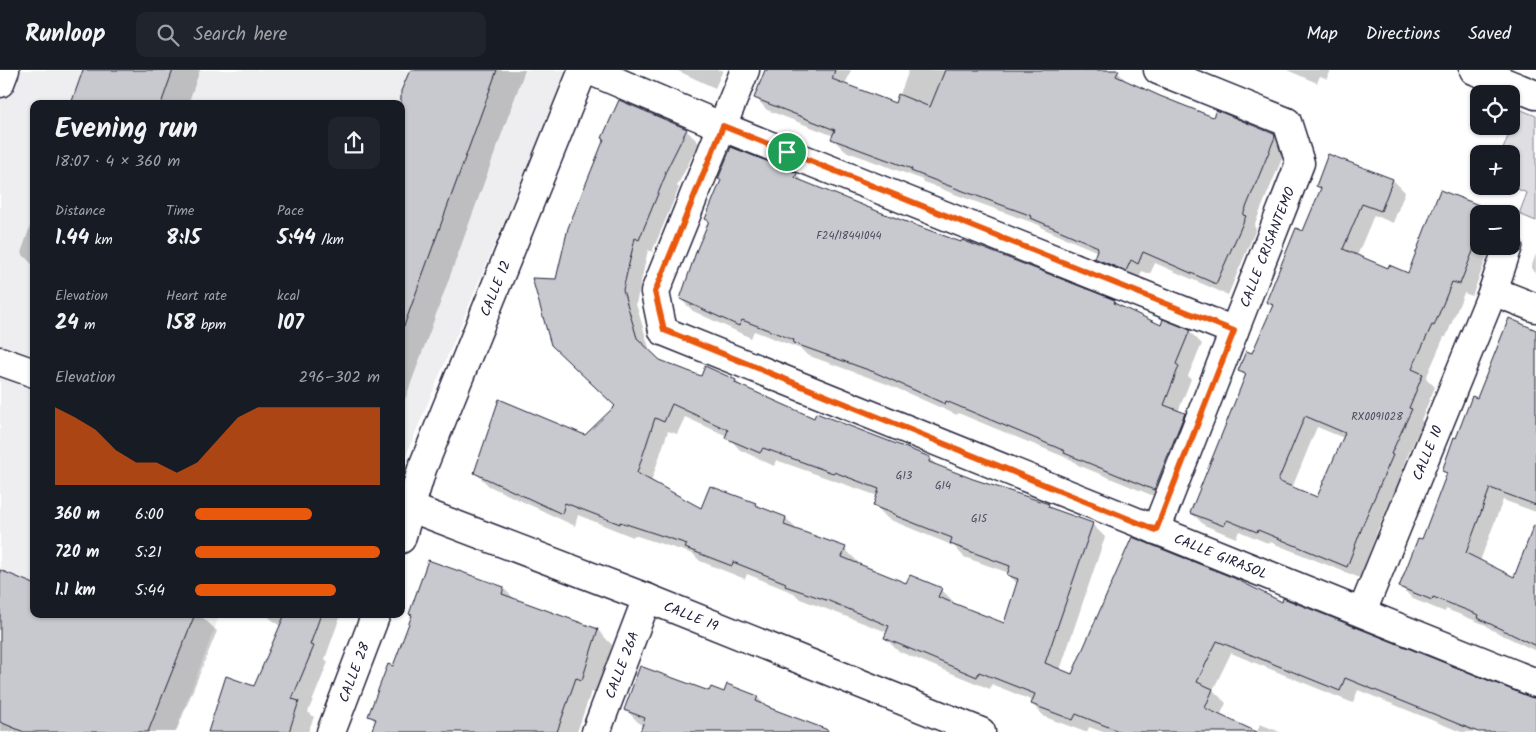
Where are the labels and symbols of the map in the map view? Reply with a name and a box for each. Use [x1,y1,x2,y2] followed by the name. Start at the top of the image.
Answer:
[766,131,808,173] pin
[1234,184,1302,311] street label: CALLE CRISANTEMO
[816,227,882,245] house number: F24/18441044
[475,257,517,320] street label: CALLE 12
[1351,408,1403,426] house number: RX0091028
[1407,422,1449,484] street label: CALLE 10
[896,467,912,485] house number: G13
[935,477,951,495] house number: G14
[971,510,988,528] house number: G15
[1170,528,1271,586] street label: CALLE GIRASOL
[660,596,722,638] street label: CALLE 19
[600,628,645,702] street label: CALLE 26A
[333,639,376,706] street label: CALLE 28

